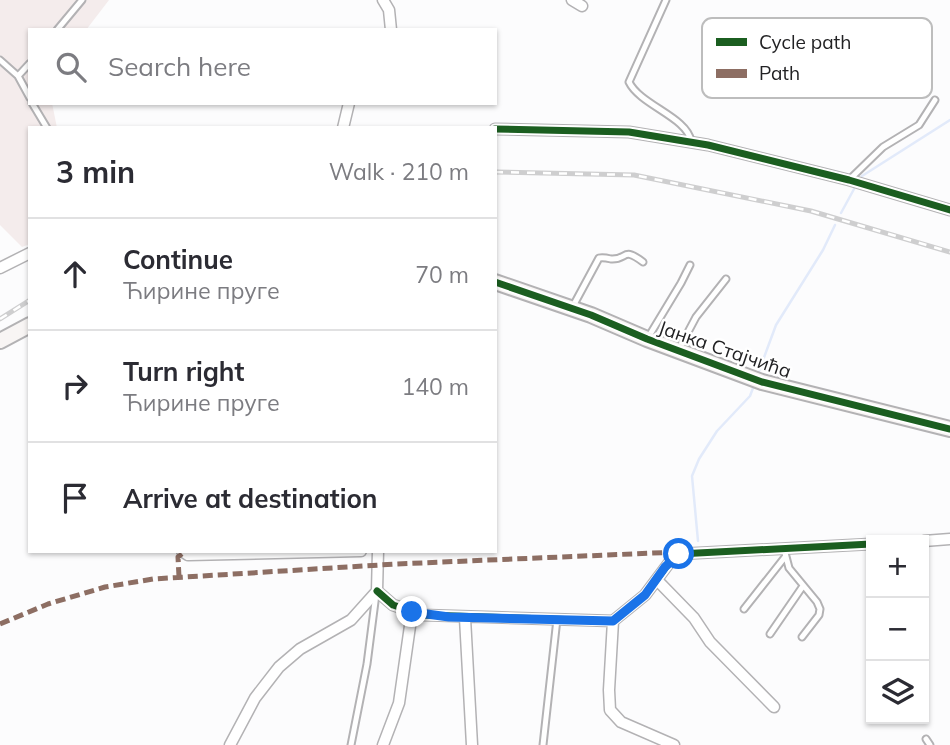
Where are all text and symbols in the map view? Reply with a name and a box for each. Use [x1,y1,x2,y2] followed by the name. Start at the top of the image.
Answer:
[702,18,932,98] legend
[28,28,497,105] search box
[759,30,851,54] text: Cycle path
[52,48,90,86] icon: search
[108,50,251,83] text: Search here
[759,61,800,85] text: Path
[56,153,135,191] text: 3 min
[329,157,469,186] text: Walk · 210 m
[123,243,233,276] text: Continue
[56,255,94,293] icon: ahead
[415,260,469,289] text: 70 m
[123,276,280,305] text: Ћирине пруге
[655,315,795,383] street label: Јанка Стајчића
[123,355,244,388] text: Turn right
[56,367,94,405] icon: right
[401,372,469,401] text: 140 m
[123,388,280,417] text: Ћирине пруге
[56,479,94,517] icon: arrive
[123,482,378,515] text: Arrive at destination
[866,535,929,724] map controls
[866,535,929,598] button: +
[663,538,694,569] route start
[396,596,427,627] route end
[866,598,929,661] button: −
[866,661,929,724] button: layers

